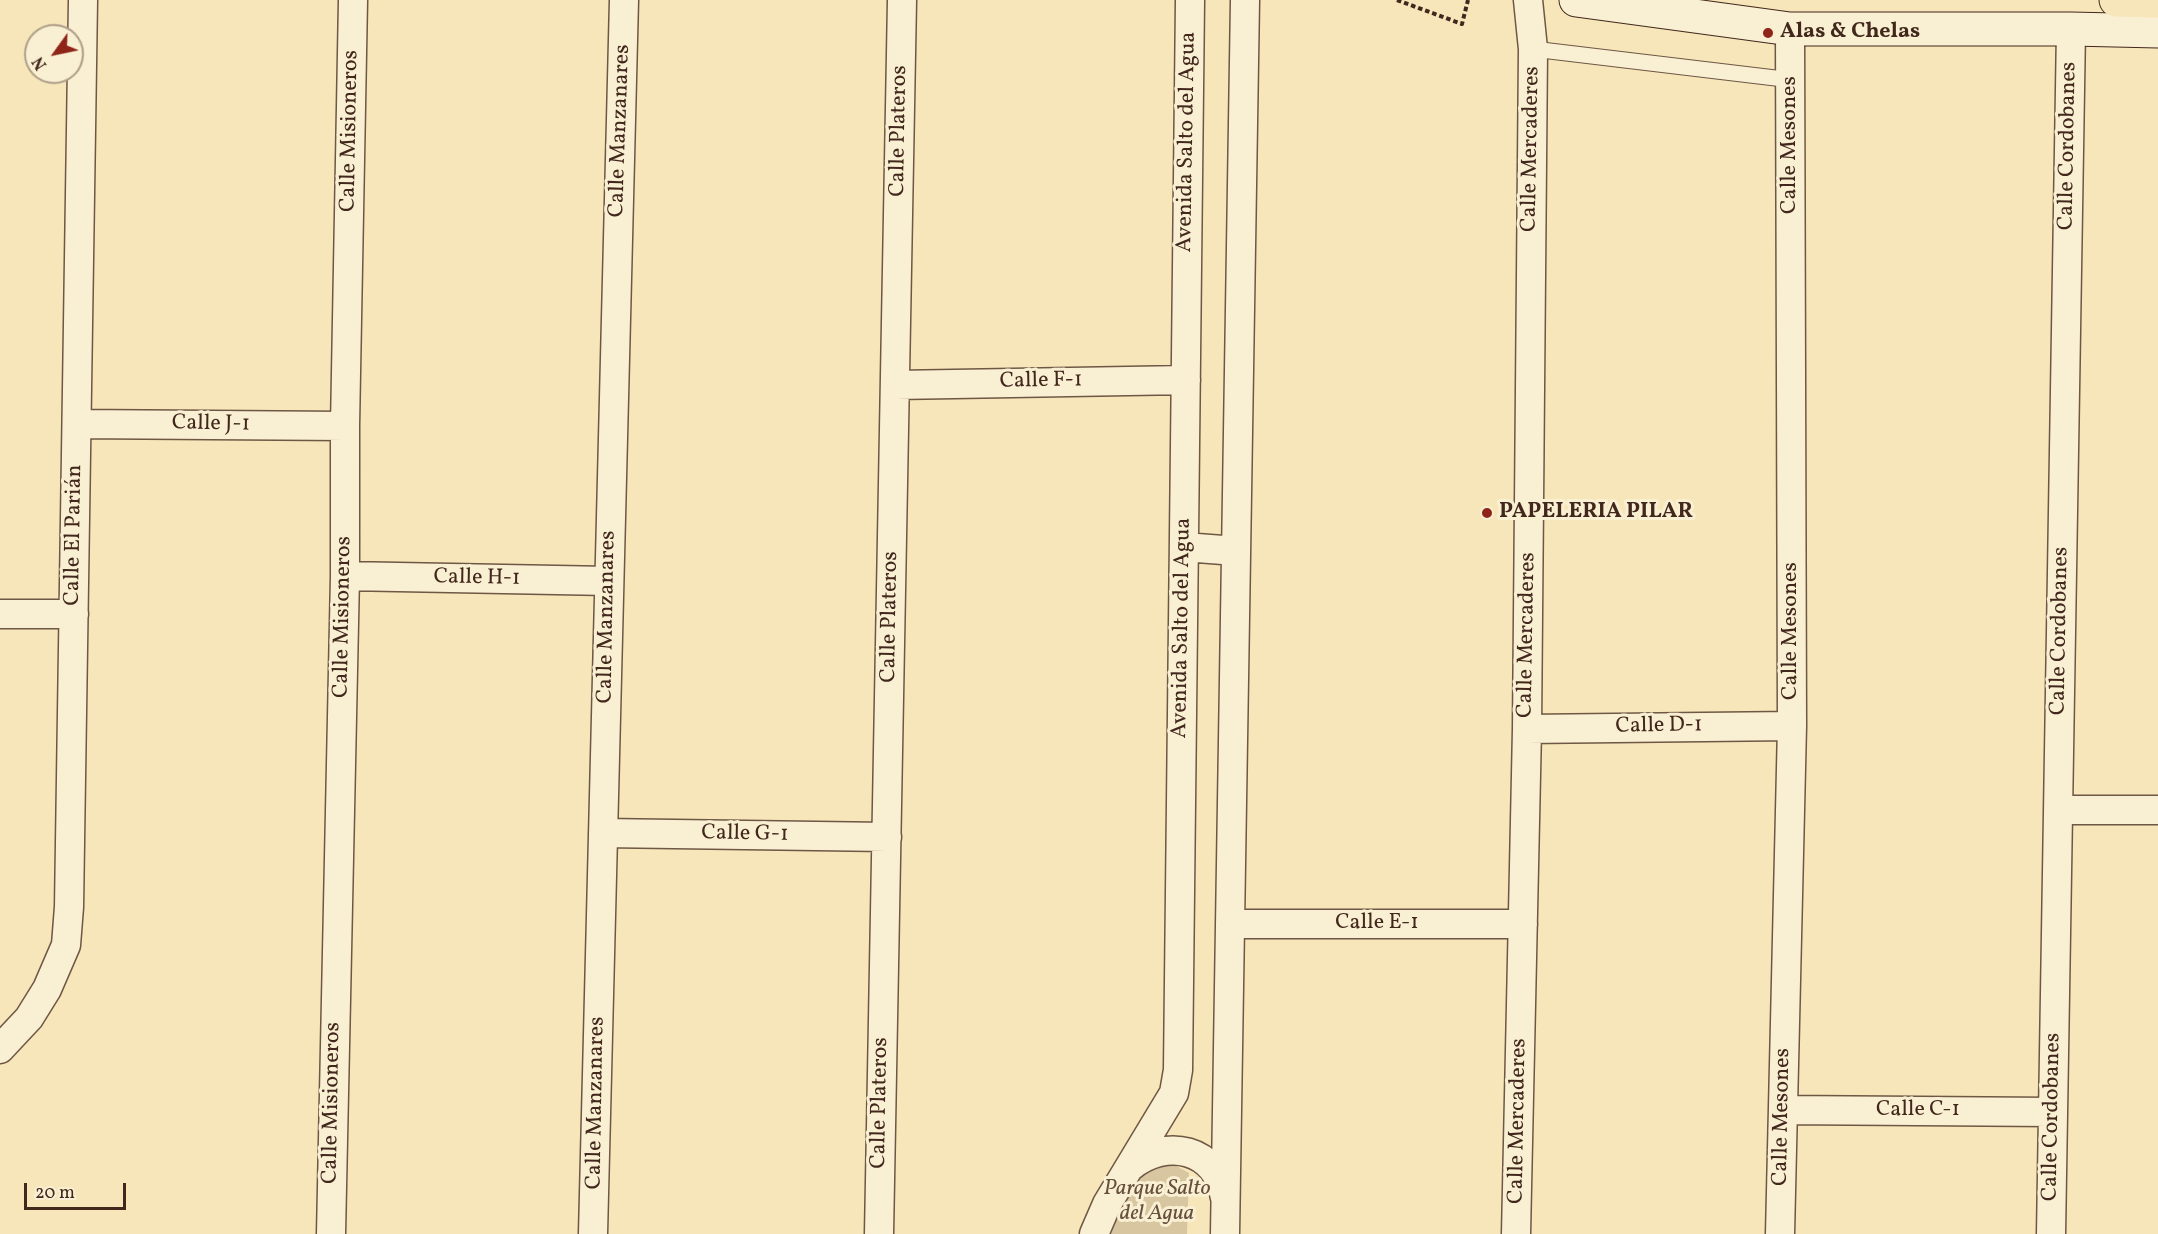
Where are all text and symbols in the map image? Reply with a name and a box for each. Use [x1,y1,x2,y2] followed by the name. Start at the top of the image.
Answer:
[1780,20,1920,46] place label: Alas & Chelas
[24,24,84,84] north arrow
[1761,26,1775,40] marker: Alas & Chelas
[1173,31,1203,253] street label: Avenida Salto del Agua
[605,44,637,218] street label: Calle Manzanares
[336,50,366,212] street label: Calle Misioneros
[28,52,53,74] text: N
[2054,62,2084,230] street label: Calle Cordobanes
[886,65,914,197] street label: Calle Plateros
[1517,66,1547,232] street label: Calle Mercaderes
[1778,76,1804,214] street label: Calle Mesones
[999,368,1083,396] street label: Calle F-1
[172,411,250,439] street label: Calle J-1
[61,464,89,606] street label: Calle El Parián
[1499,500,1693,526] place label: PAPELERIA PILAR
[1480,506,1494,520] marker: PAPELERIA PILAR
[1168,517,1198,739] street label: Avenida Salto del Agua
[593,530,623,704] street label: Calle Manzanares
[329,536,359,698] street label: Calle Misioneros
[2046,547,2076,715] street label: Calle Cordobanes
[877,551,905,683] street label: Calle Plateros
[1513,552,1543,718] street label: Calle Mercaderes
[1779,562,1805,700] street label: Calle Mesones
[433,565,521,593] street label: Calle H-1
[1615,713,1703,741] street label: Calle D-1
[701,821,789,849] street label: Calle G-1
[1335,911,1419,937] street label: Calle E-1
[582,1016,612,1190] street label: Calle Manzanares
[318,1022,348,1184] street label: Calle Misioneros
[2038,1033,2068,1201] street label: Calle Cordobanes
[867,1037,895,1169] street label: Calle Plateros
[1504,1038,1534,1204] street label: Calle Mercaderes
[1769,1048,1797,1186] street label: Calle Mesones
[1876,1098,1960,1124] street label: Calle C-1
[27,1171,129,1209] scale bar
[1104,1177,1210,1228] park label: Parque Salto del Agua
[35,1181,75,1206] text: 20 m

